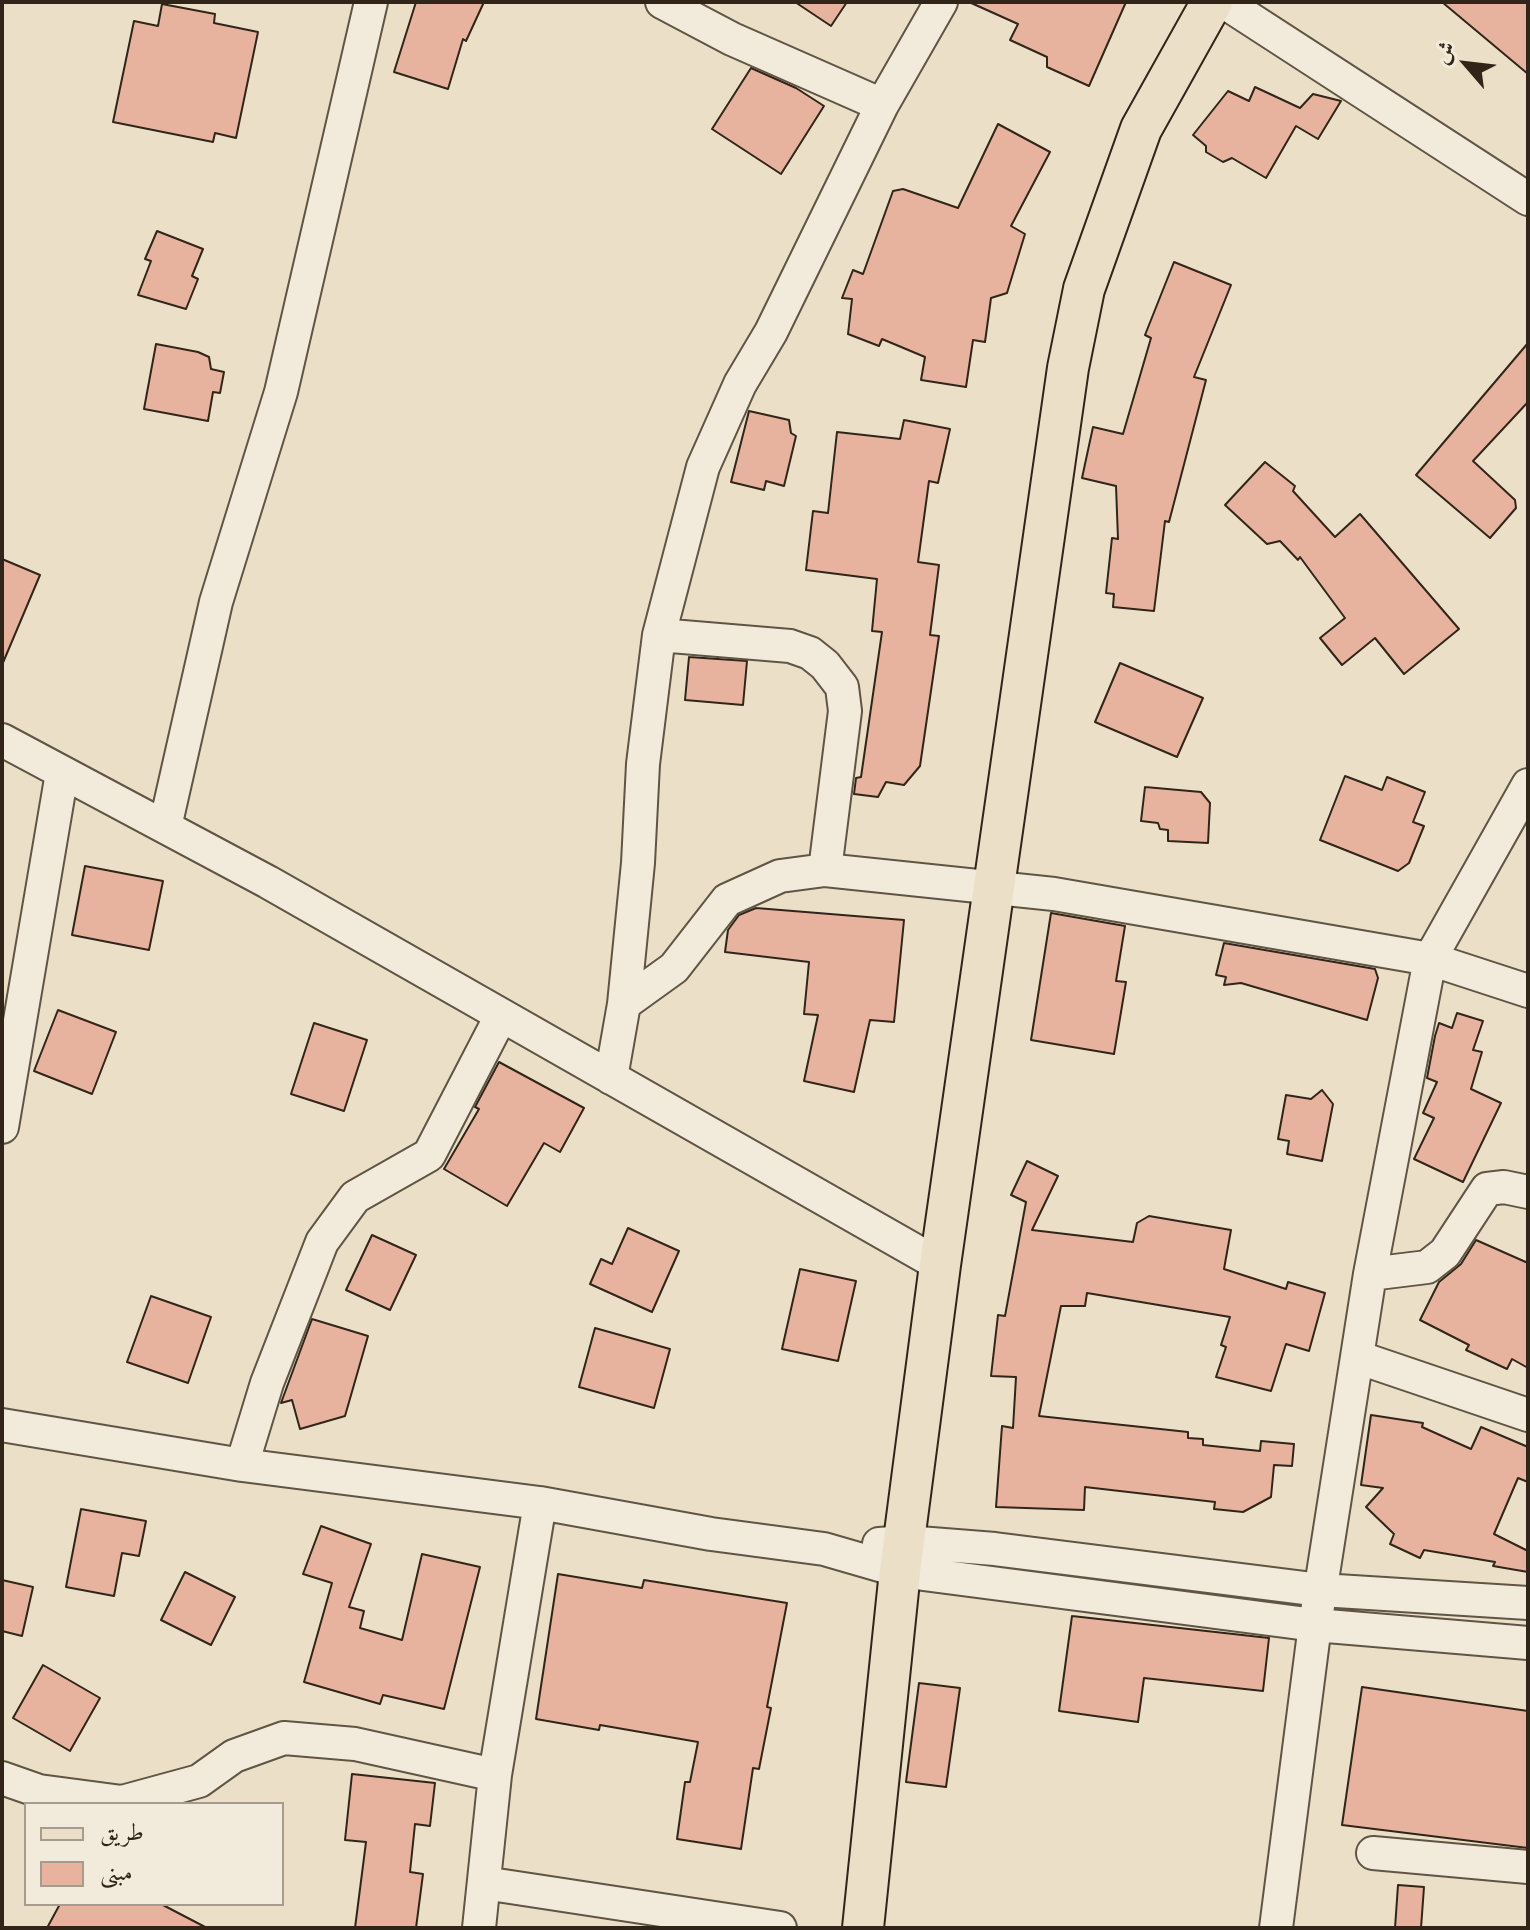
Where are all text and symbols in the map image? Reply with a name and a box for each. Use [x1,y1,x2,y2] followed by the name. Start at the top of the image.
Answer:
[1426,24,1506,104] north arrow
[1427,37,1462,69] text: ش
[24,1802,284,1906] legend
[100,1817,144,1848] text: طريق
[100,1857,133,1888] text: مبنى

